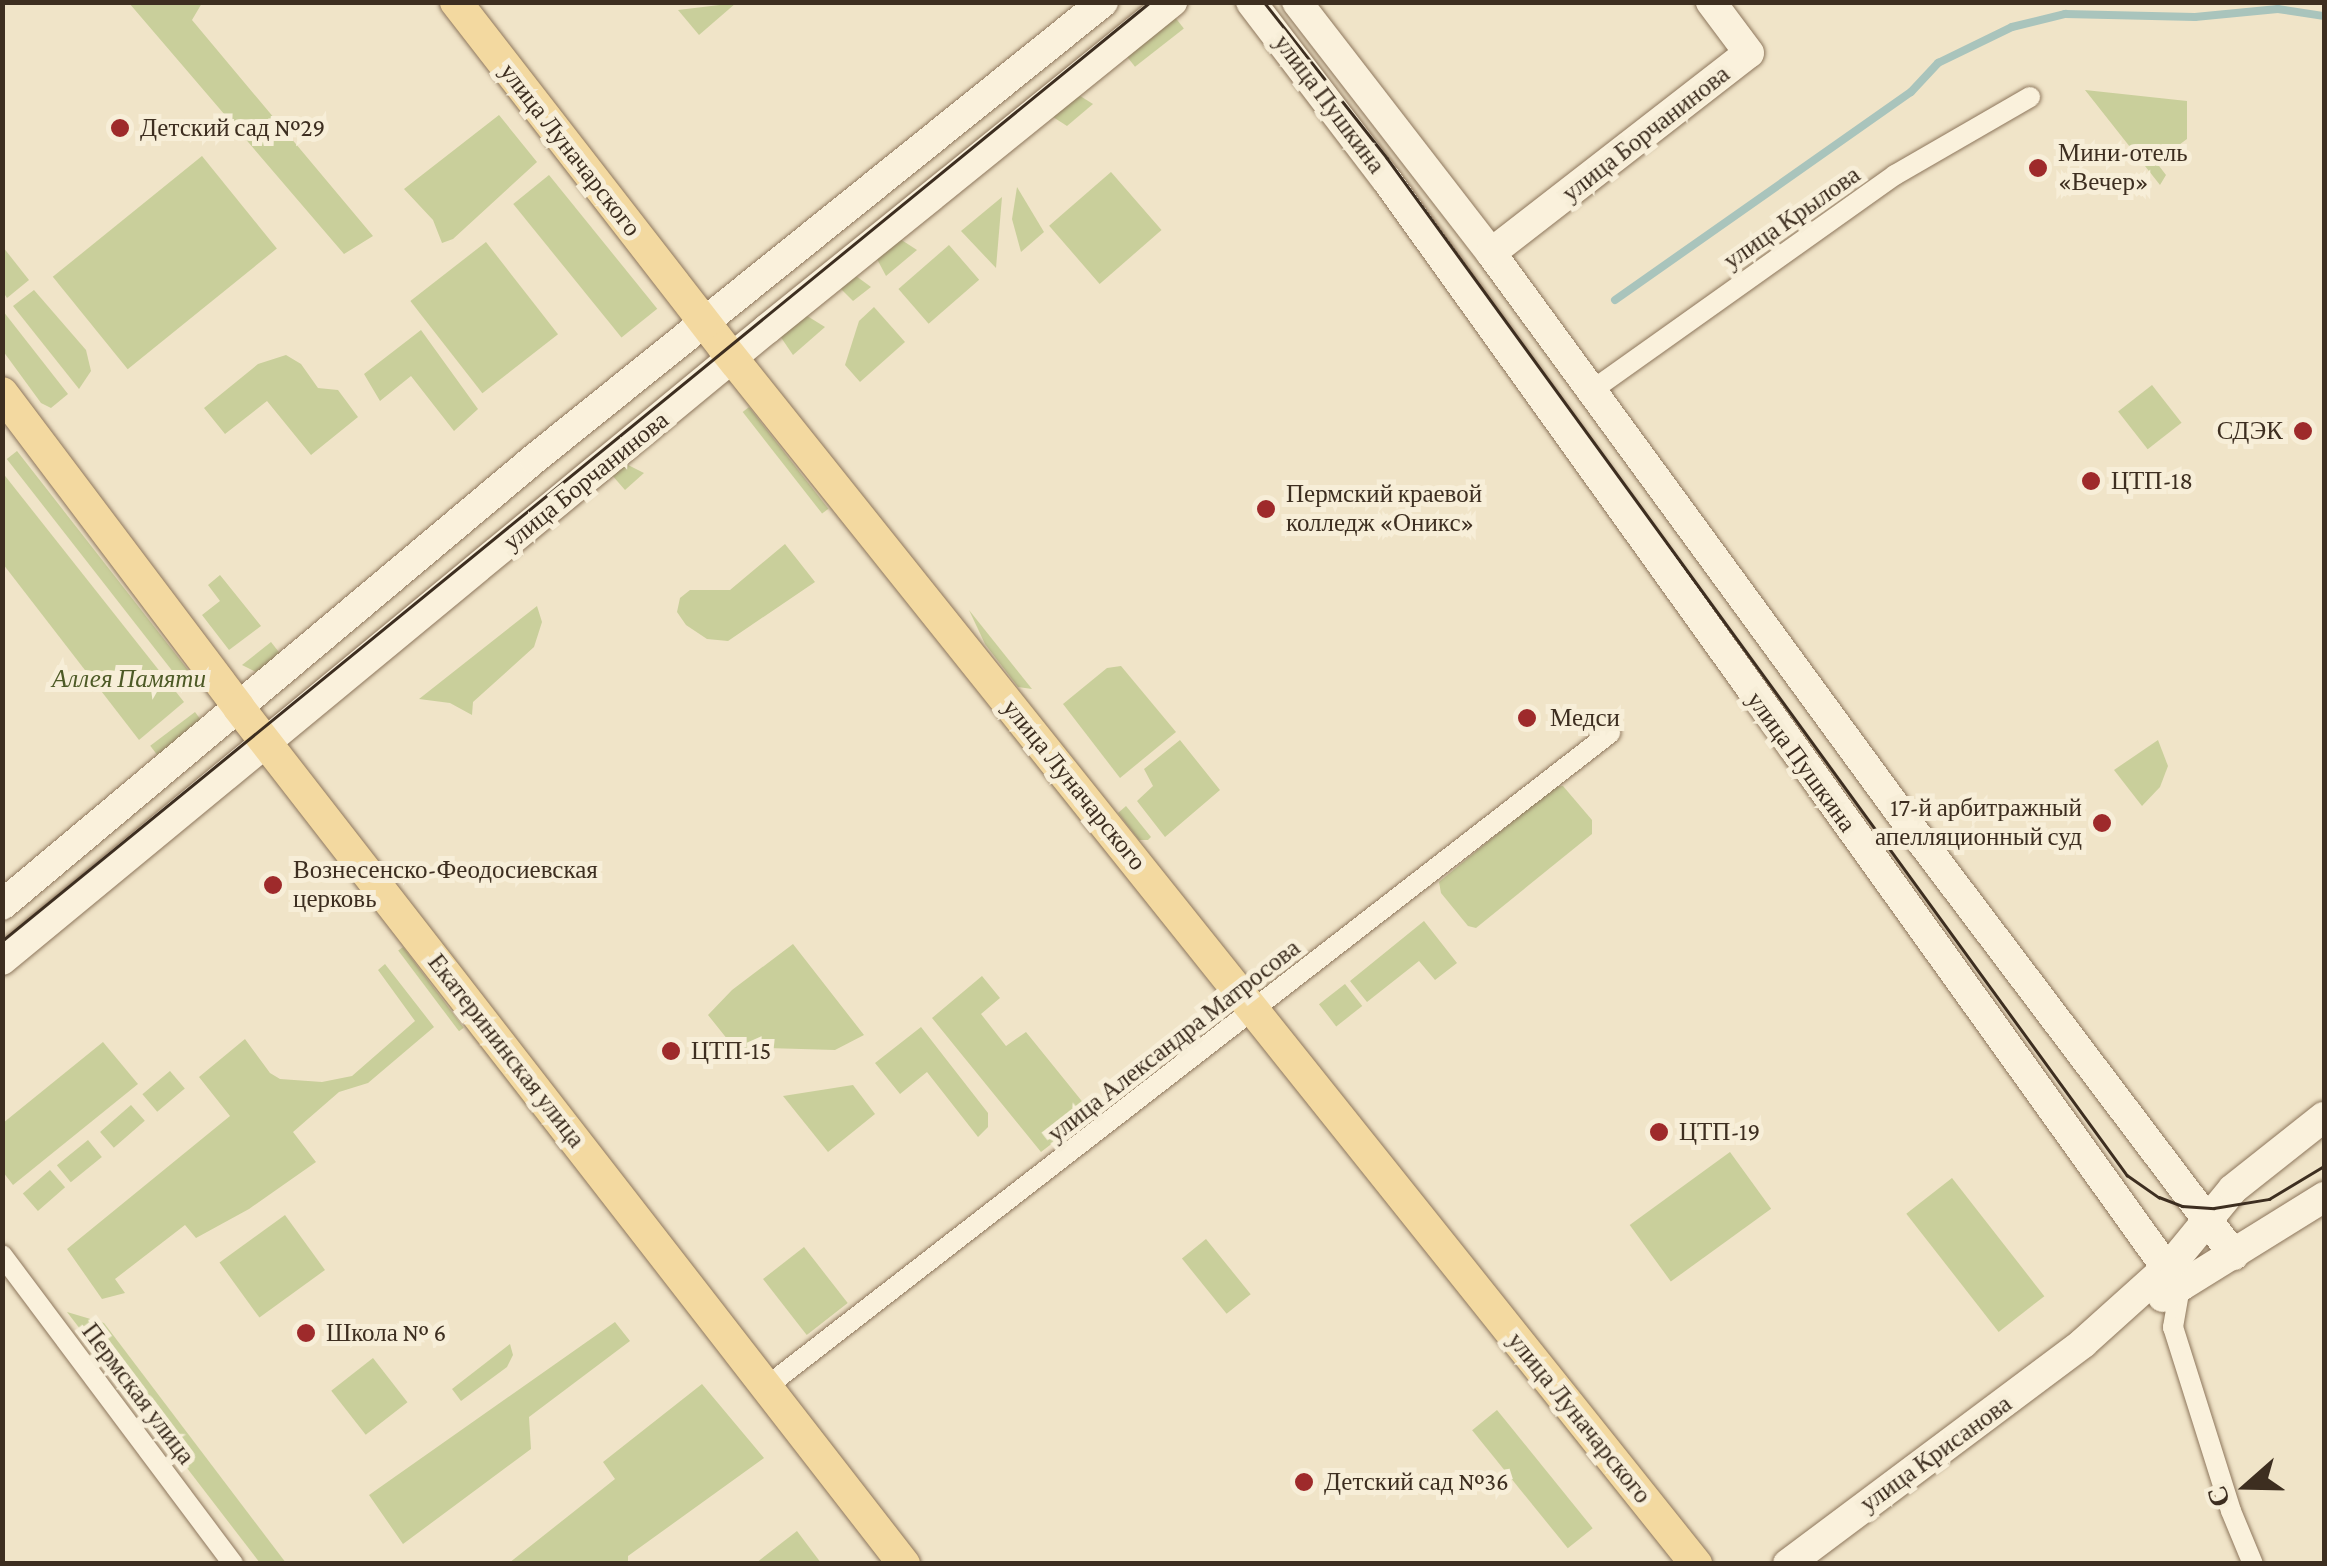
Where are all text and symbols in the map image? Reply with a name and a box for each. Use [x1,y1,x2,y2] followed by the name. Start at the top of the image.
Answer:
[1267,29,1391,179] street label: улица Пушкина
[493,57,647,243] street label: улица Луначарского
[1556,59,1736,209] street label: улица Борчанинова
[140,113,325,143] place label: Детский сад №29
[109,117,131,139] marker: Детский сад №29
[2058,139,2188,198] place label: Мини-отель «Вечер»
[2027,157,2049,179] marker: Мини-отель «Вечер»
[1718,160,1866,276] street label: улица Крылова
[497,405,675,557] street label: улица Борчанинова
[2217,416,2283,446] place label: СДЭК
[2292,420,2314,442] marker: СДЭК
[2111,466,2193,496] place label: ЦТП-18
[2080,470,2102,492] marker: ЦТП-18
[1286,480,1482,539] place label: Пермский краевой колледж «Оникс»
[1255,498,1277,520] marker: Пермский краевой колледж «Оникс»
[52,664,206,694] park label: Аллея Памяти
[1740,686,1862,838] street label: улица Пушкина
[996,693,1152,877] street label: улица Луначарского
[1550,703,1620,733] place label: Медси
[1514,705,1540,731] marker: Медси
[1875,794,2082,853] place label: 17-й арбитражный апелляционный суд
[2091,812,2113,834] marker: 17-й арбитражный апелляционный суд
[293,856,598,915] place label: Вознесенско-Феодосиевская церковь
[262,874,284,896] marker: Вознесенско-Феодосиевская церковь
[1042,933,1306,1149] street label: улица Александра Матросова
[421,948,591,1154] street label: Екатерининская улица
[691,1036,771,1066] place label: ЦТП-15
[660,1040,682,1062] marker: ЦТП-15
[1679,1117,1760,1147] place label: ЦТП-19
[1648,1121,1670,1143] marker: ЦТП-19
[75,1318,201,1470] street label: Пермская улица
[326,1318,446,1348] place label: Школа № 6
[295,1322,317,1344] marker: Школа № 6
[1501,1326,1657,1510] street label: улица Луначарского
[1854,1389,2018,1519] street label: улица Крисанова
[2197,1436,2297,1536] north arrow
[1324,1467,1509,1497] place label: Детский сад №36
[1293,1471,1315,1493] marker: Детский сад №36
[2200,1482,2236,1511] text: С

